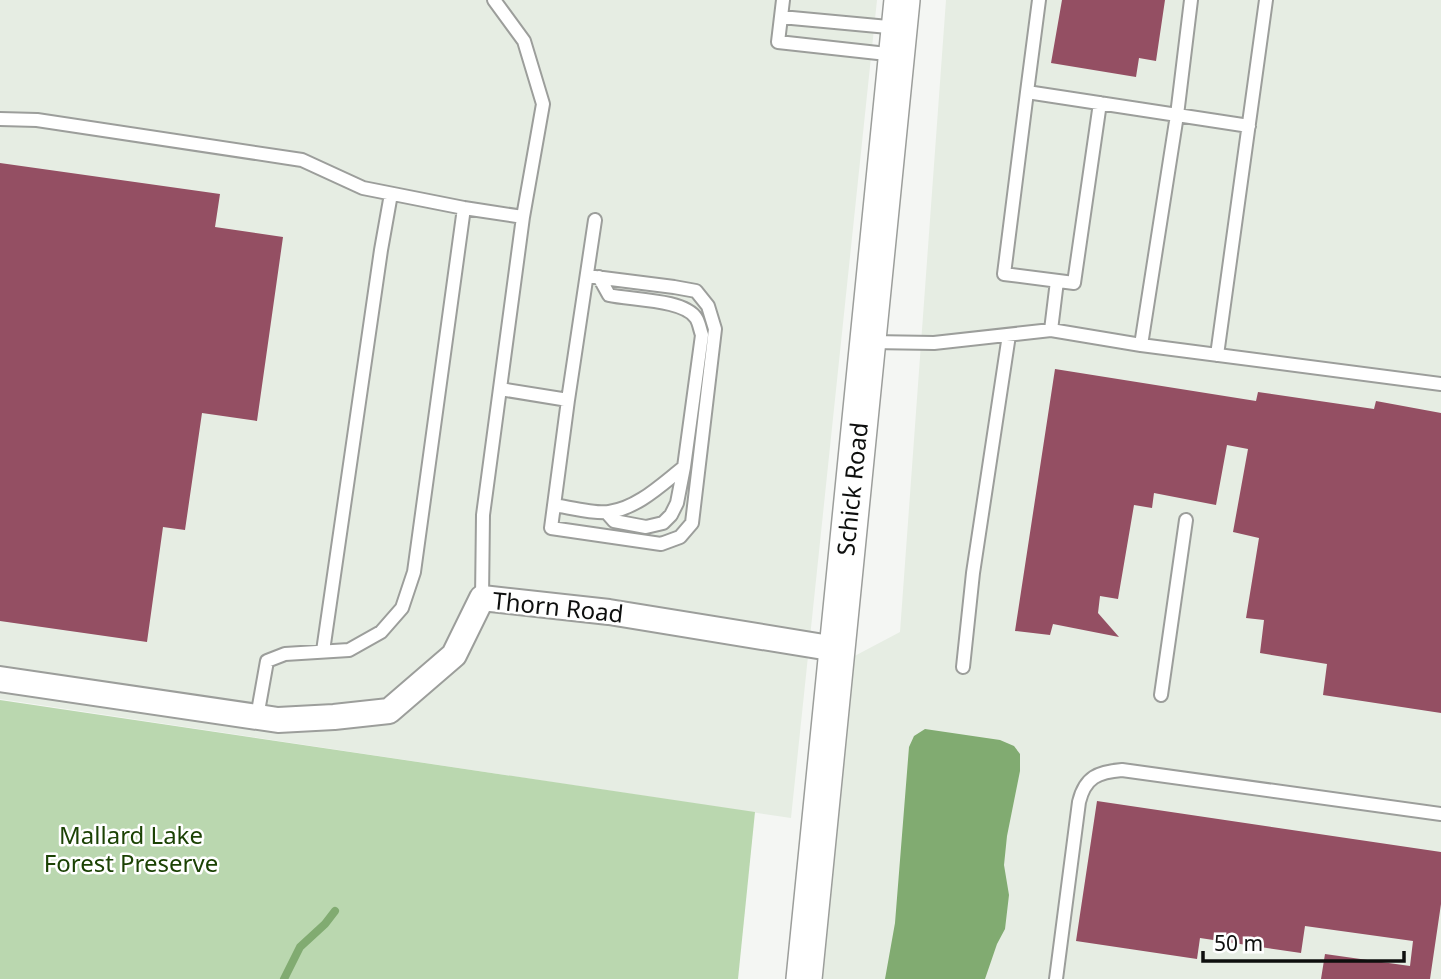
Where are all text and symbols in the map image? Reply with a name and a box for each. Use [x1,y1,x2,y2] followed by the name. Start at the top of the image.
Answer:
[828,421,875,557] street label: Schick Road
[491,583,625,630] street label: Thorn Road
[44,818,218,879] park label: Mallard Lake Forest Preserve
[1203,920,1404,964] scale bar
[1214,929,1263,957] text: 50 m

